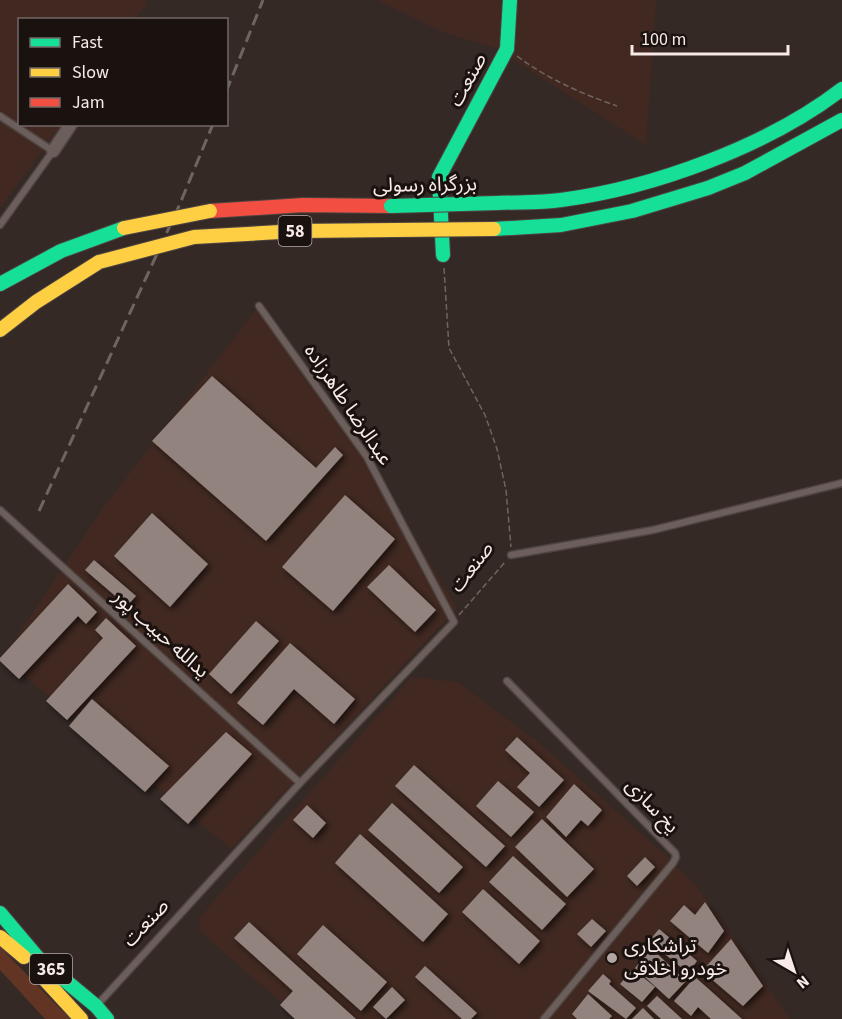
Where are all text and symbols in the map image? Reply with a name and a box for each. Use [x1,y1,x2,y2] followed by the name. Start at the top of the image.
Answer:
[18,18,228,126] legend
[632,18,788,56] scale bar
[641,27,686,52] text: 100 m
[72,30,103,55] text: Fast
[442,48,494,112] street label: صنعت
[72,60,109,85] text: Slow
[72,90,105,115] text: Jam
[373,170,477,200] street label: بزرگراه رسولی
[278,216,312,246] road number: 58
[297,339,399,471] street label: عبدالرضا طاهرزاده
[444,536,500,598] street label: صنعت
[106,582,215,685] street label: یدالله حبیب پور
[619,772,685,840] street label: یخ سازی
[116,893,176,953] street label: صنعت
[624,932,727,983] place label: تراشکاری خودرو اخلاقی
[764,941,824,1001] north arrow
[605,951,619,965] marker: تراشکاری خودرو اخلاقی
[30,954,72,984] road number: 365
[792,970,814,994] text: N

